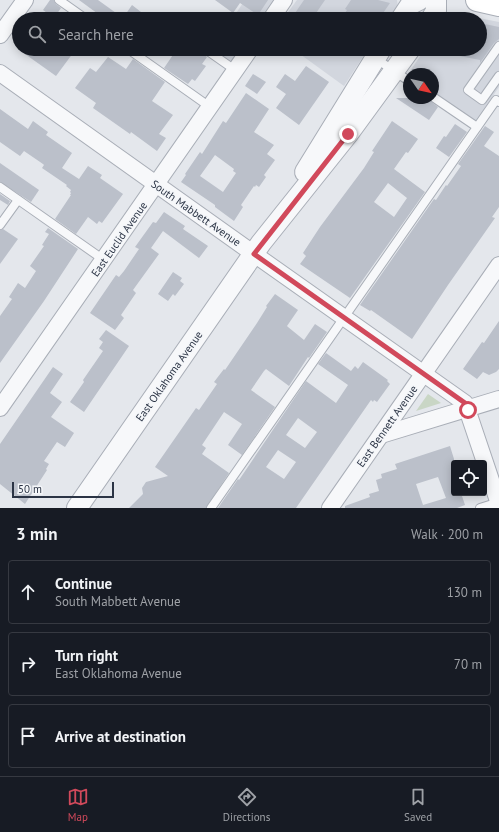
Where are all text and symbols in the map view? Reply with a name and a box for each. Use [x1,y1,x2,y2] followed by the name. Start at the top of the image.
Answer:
[12,12,487,56] search box
[26,23,48,45] icon: search
[58,25,134,44] text: Search here
[403,68,439,104] north arrow
[339,125,357,143] route end
[148,177,244,249] street label: South Mabbett Avenue
[88,198,150,279] street label: East Euclid Avenue
[132,328,206,424] street label: East Oklahoma Avenue
[354,382,421,470] street label: East Bennett Avenue
[459,401,477,419] route start
[451,460,487,496] map controls
[451,460,487,496] button: locate
[12,480,114,499] scale bar
[18,482,42,496] text: 50 m
[16,523,57,545] text: 3 min
[411,526,483,543] text: Walk · 200 m
[55,574,112,593] text: Continue
[17,581,39,603] icon: ahead
[447,584,482,601] text: 130 m
[55,593,181,610] text: South Mabbett Avenue
[55,646,118,665] text: Turn right
[17,653,39,675] icon: right
[454,656,482,673] text: 70 m
[55,665,182,682] text: East Oklahoma Avenue
[17,725,39,747] icon: arrive
[55,727,186,746] text: Arrive at destination
[67,786,89,824] tab: Map
[223,786,270,824] tab: Directions
[404,786,432,824] tab: Saved

